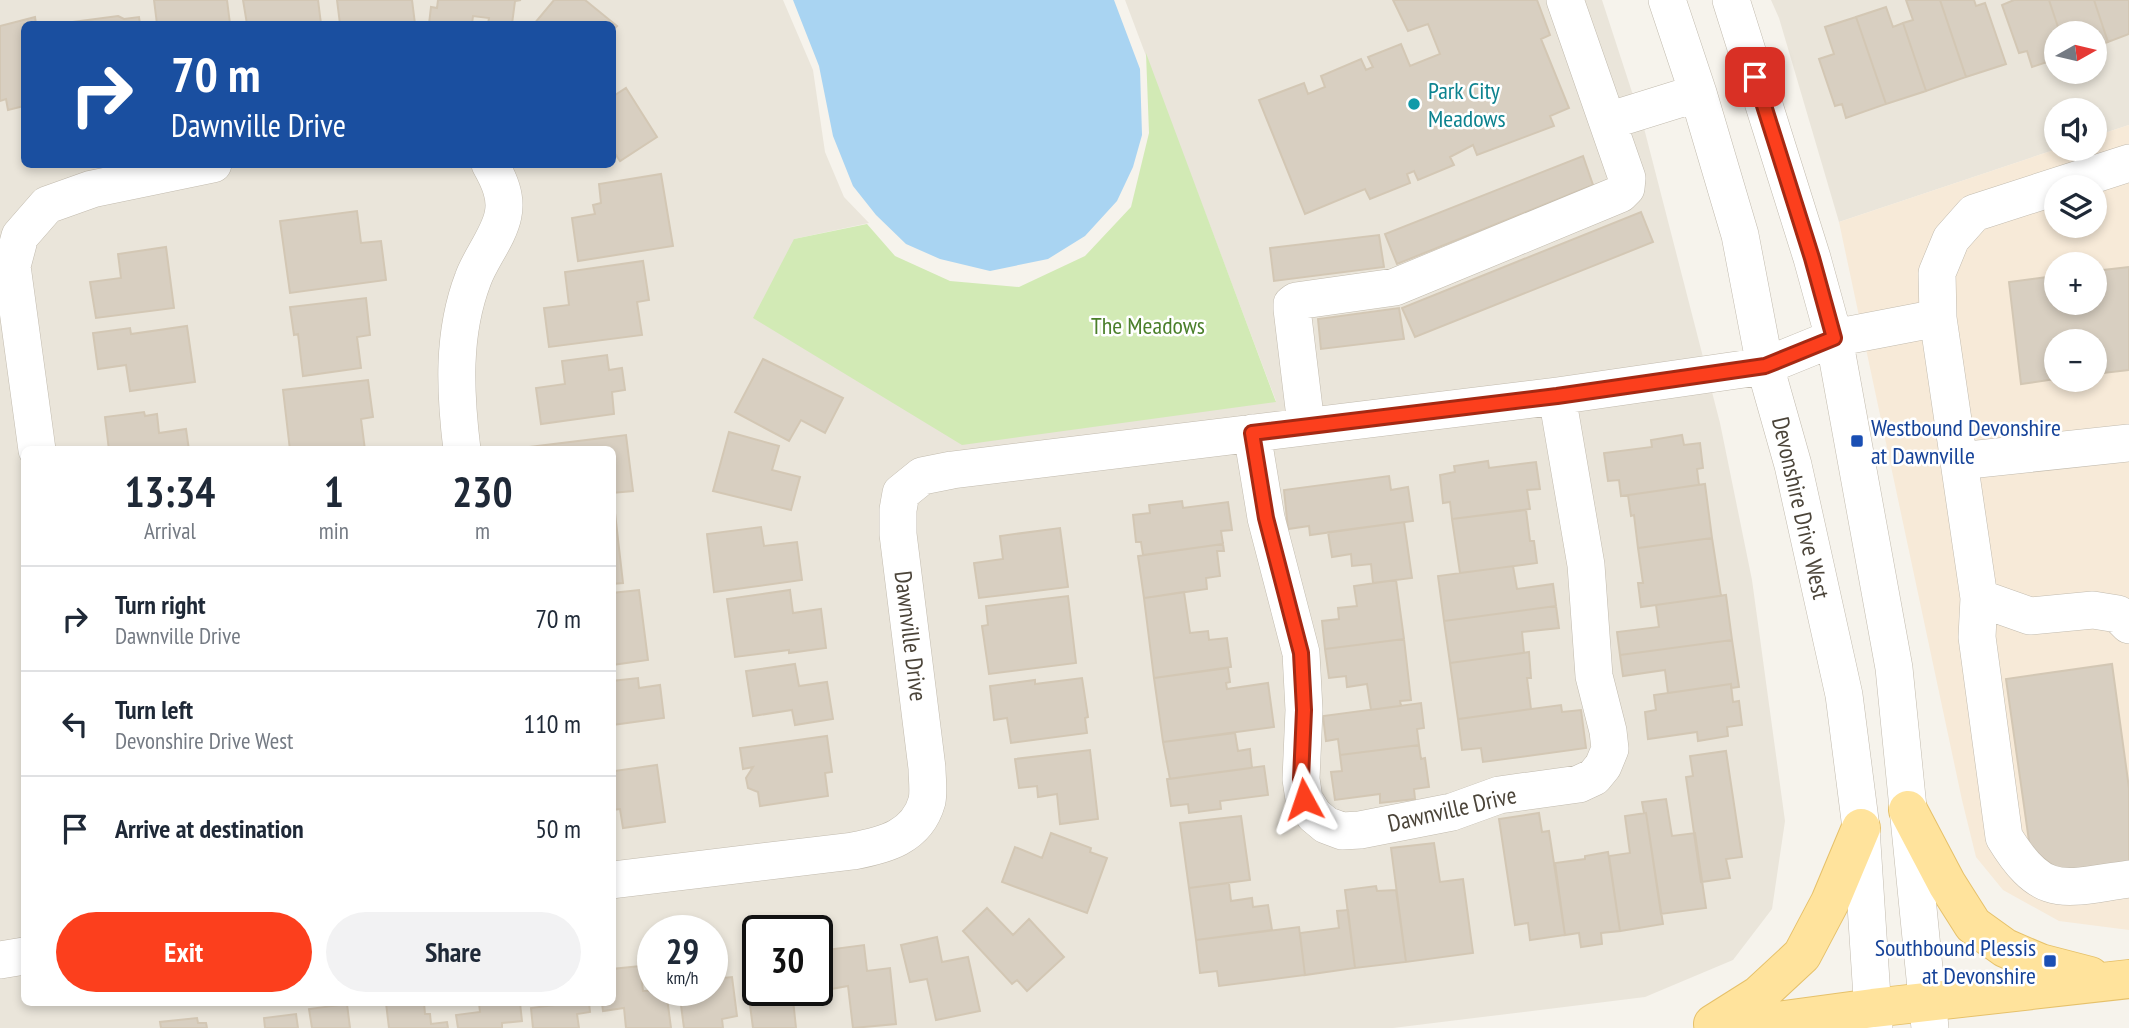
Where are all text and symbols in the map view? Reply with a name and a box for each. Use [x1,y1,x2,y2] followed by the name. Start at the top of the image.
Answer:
[2044,21,2107,84] north arrow
[2044,21,2107,392] map controls
[171,42,260,106] text: 70 m
[1725,47,1785,107] pin
[56,49,147,140] icon: right
[1736,58,1774,96] icon: arrive
[1428,75,1506,134] place label: Park City Meadows
[1406,96,1422,112] marker: Park City Meadows
[2044,98,2107,161] button: sound
[171,104,346,146] text: Dawnville Drive
[2044,175,2107,238] button: layers
[2044,252,2107,315] button: +
[1091,310,1205,341] park label: The Meadows
[2044,329,2107,392] button: −
[1871,412,2061,471] place label: Westbound Devonshire at Dawnville
[1765,414,1837,602] street label: Devonshire Drive West
[1849,433,1865,449] marker: Westbound Devonshire at Dawnville
[124,464,215,519] text: 13:34
[324,464,344,519] text: 1
[452,464,513,519] text: 230
[144,516,196,545] text: Arrival
[319,516,349,545] text: min
[475,516,490,545] text: m
[888,569,934,703] street label: Dawnville Drive
[115,588,206,621] text: Turn right
[56,600,94,638] icon: right
[535,602,581,635] text: 70 m
[115,621,241,650] text: Dawnville Drive
[115,693,193,726] text: Turn left
[56,705,94,743] icon: left
[523,707,581,740] text: 110 m
[115,726,293,755] text: Devonshire Drive West
[1267,762,1341,836] position arrow
[1385,779,1519,839] street label: Dawnville Drive
[56,810,94,848] icon: arrive
[115,812,304,845] text: Arrive at destination
[535,812,581,845] text: 50 m
[56,912,312,992] button: Exit
[326,912,581,992] button: Share
[742,915,833,1006] speed limit sign: 30
[666,928,699,974] text: 29
[1875,932,2036,991] place label: Southbound Plessis at Devonshire
[2042,953,2058,969] marker: Southbound Plessis at Devonshire
[667,966,698,989] text: km/h

